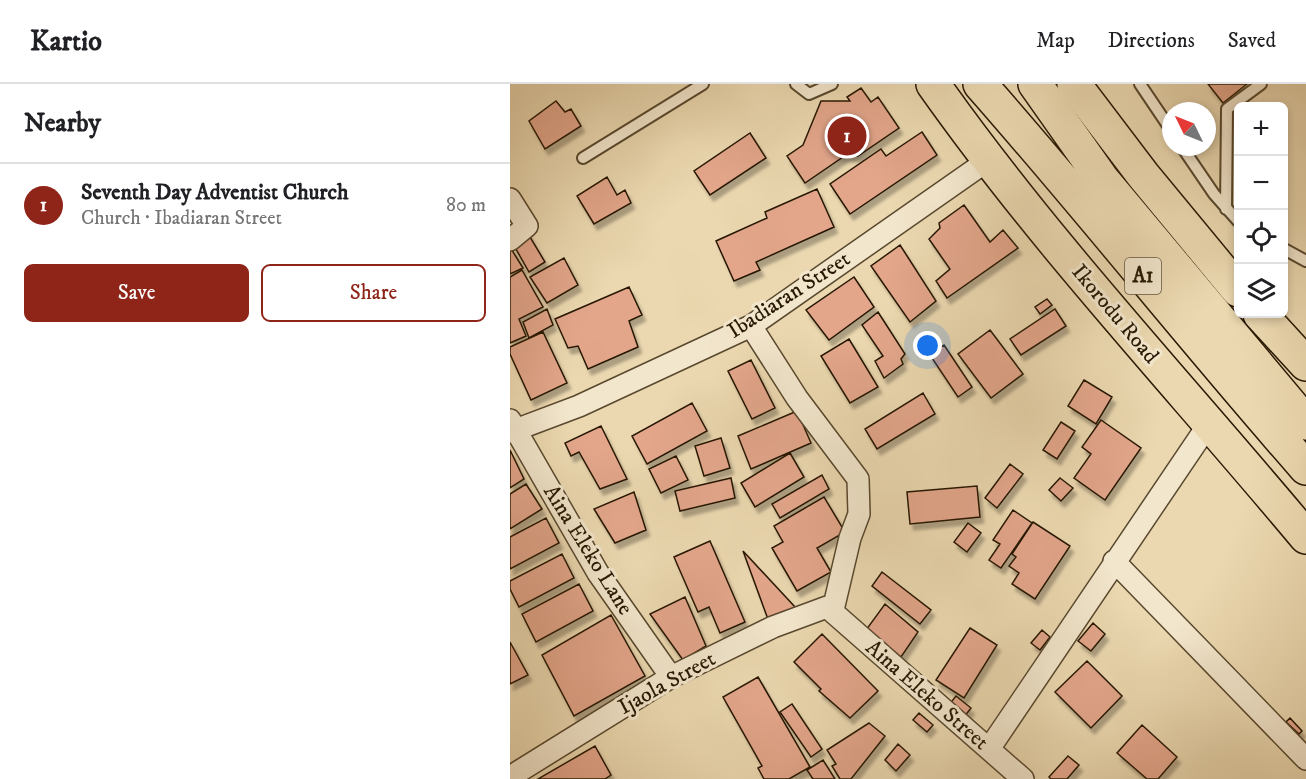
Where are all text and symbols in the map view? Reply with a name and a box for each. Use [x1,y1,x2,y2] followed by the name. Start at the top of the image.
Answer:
[30,24,102,59] text: Kartio
[1036,28,1075,54] text: Map
[1108,28,1195,54] text: Directions
[1228,28,1276,54] text: Saved
[1162,102,1216,156] north arrow
[1234,102,1288,318] map controls
[1234,102,1288,156] button: +
[24,107,101,140] text: Nearby
[828,113,866,158] pin: 1
[1234,156,1288,210] button: −
[81,179,348,206] text: Seventh Day Adventist Church
[40,193,47,218] text: 1
[446,193,486,218] text: 80 m
[81,206,282,231] text: Church · Ibadiaran Street
[1234,210,1288,264] button: locate
[723,245,855,345] street label: Ibadiaran Street
[1125,258,1161,294] road number: A1
[1066,259,1164,369] street label: Ikorodu Road
[24,264,249,322] button: Save
[261,264,486,322] button: Share
[1234,264,1288,318] button: layers
[913,331,942,360] your location
[537,480,639,620] street label: Aina Eleko Lane
[860,634,994,756] street label: Aina Eleko Street
[614,645,720,721] street label: Ijaola Street

